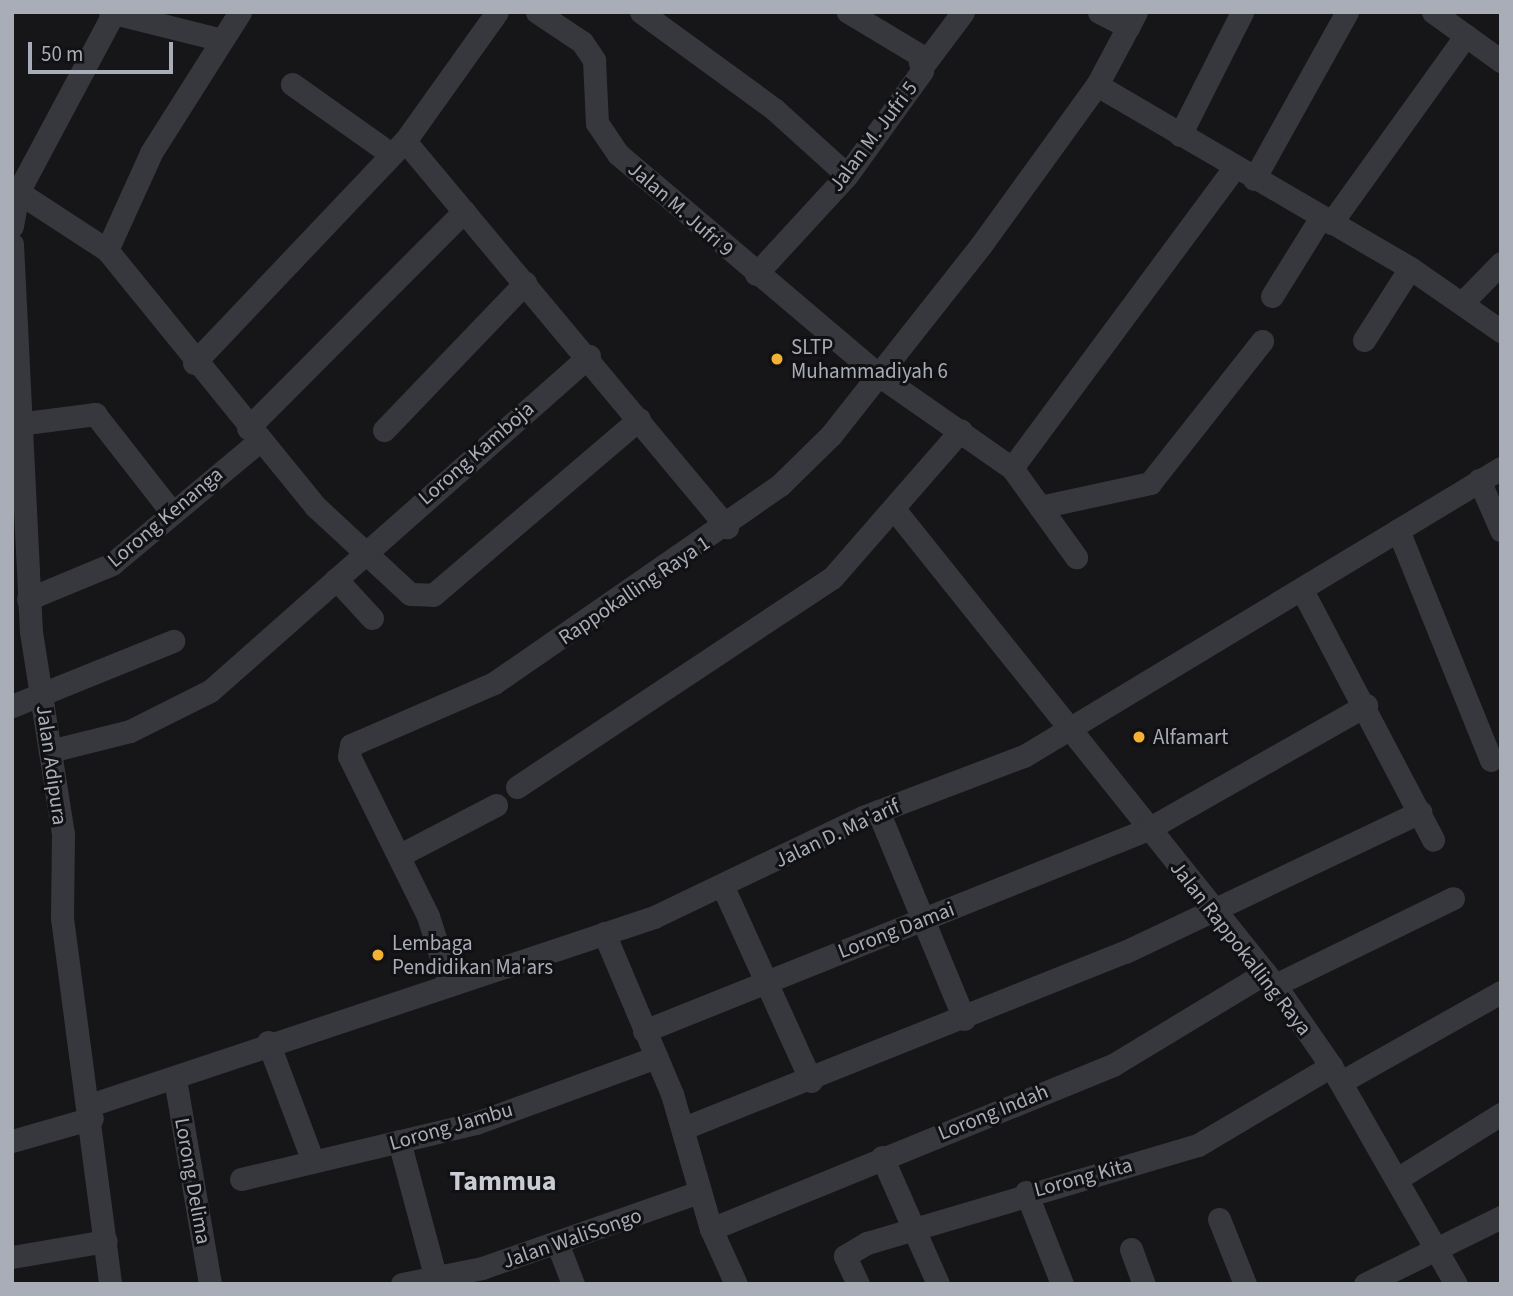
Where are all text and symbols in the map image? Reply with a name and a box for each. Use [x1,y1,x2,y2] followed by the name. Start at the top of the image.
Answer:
[32,28,177,72] scale bar
[41,39,83,69] text: 50 m
[823,76,923,196] street label: Jalan M. Jufri 5
[623,156,739,262] street label: Jalan M. Jufri 9
[791,334,948,384] place label: SLTP Muhammadiyah 6
[769,351,785,367] marker: SLTP Muhammadiyah 6
[413,396,539,510] street label: Lorong Kamboja
[102,461,228,573] street label: Lorong Kenanga
[554,530,714,650] street label: Rappokalling Raya 1
[31,703,73,827] street label: Jalan Adipura
[1153,724,1228,750] place label: Alfamart
[1131,729,1147,745] marker: Alfamart
[771,793,903,873] street label: Jalan D. Ma'arif
[1165,856,1317,1040] street label: Jalan Rappokalling Raya
[834,896,958,964] street label: Lorong Damai
[392,930,553,980] place label: Lembaga Pendidikan Ma'ars
[370,947,386,963] marker: Lembaga Pendidikan Ma'ars
[934,1078,1052,1146] street label: Lorong Indah
[386,1096,516,1156] street label: Lorong Jambu
[169,1116,217,1246] street label: Lorong Delima
[1031,1152,1135,1202] street label: Lorong Kita
[449,1164,557,1198] district label: Tammua
[499,1202,645,1274] street label: Jalan WaliSongo

